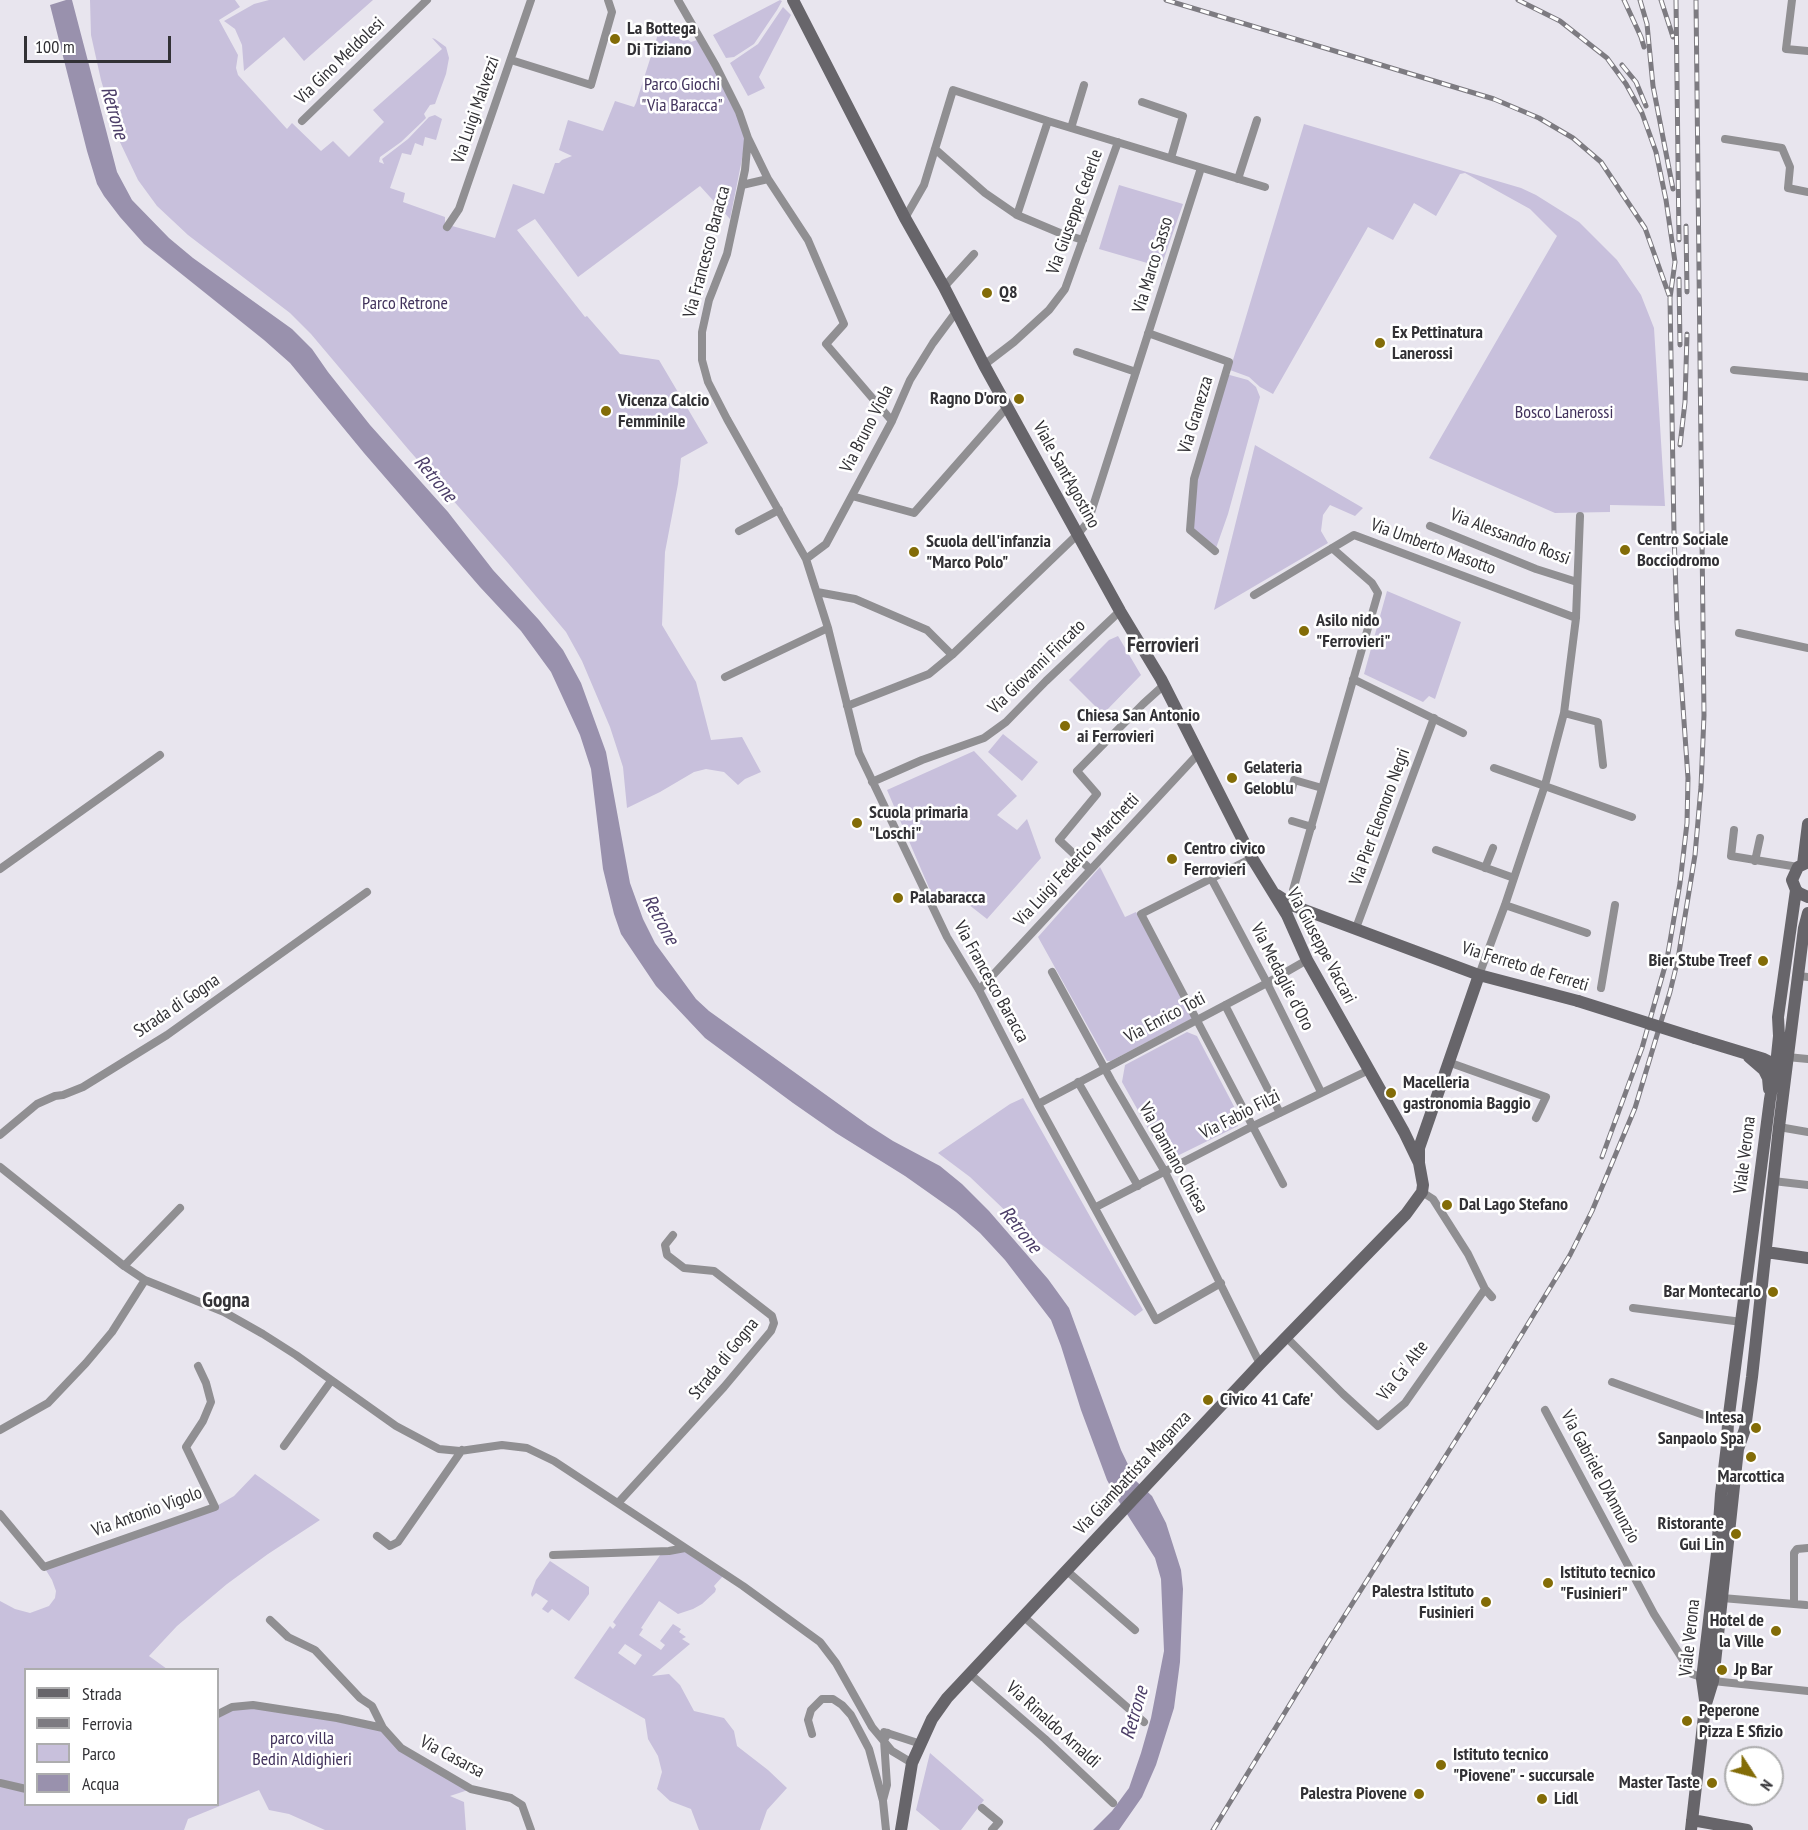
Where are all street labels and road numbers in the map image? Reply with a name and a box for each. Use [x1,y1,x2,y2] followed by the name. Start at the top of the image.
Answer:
[291,13,389,109] street label: Via Gino Meldolesi
[448,54,504,166] street label: Via Luigi Malvezzi
[1042,147,1108,277] street label: Via Giuseppe Cederle
[679,184,735,320] street label: Via Francesco Baracca
[1128,214,1178,316] street label: Via Marco Sasso
[1174,374,1218,456] street label: Via Granezza
[836,382,898,476] street label: Via Bruno Viola
[1028,418,1104,532] street label: Viale Sant'Agostino
[1447,504,1573,570] street label: Via Alessandro Rossi
[1368,514,1498,580] street label: Via Umberto Masotto
[984,615,1090,719] street label: Via Giovanni Fincato
[1345,746,1415,888] street label: Via Pier Eleonoro Negri
[1010,789,1144,931] street label: Via Luigi Federico Marchetti
[1282,885,1360,1007] street label: Via Giuseppe Vaccari
[949,917,1033,1047] street label: Via Francesco Baracca
[1246,920,1318,1034] street label: Via Medaglie d'Oro
[1459,937,1591,997] street label: Via Ferreto de Ferreti
[130,969,224,1043] street label: Strada di Gogna
[1121,988,1209,1048] street label: Via Enrico Toti
[1196,1086,1284,1144] street label: Via Fabio Filzi
[1134,1099,1212,1217] street label: Via Damiano Chiesa
[1730,1115,1760,1195] street label: Viale Verona
[685,1314,763,1404] street label: Strada di Gogna
[1373,1337,1433,1405] street label: Via Ca' Alte
[1070,1407,1196,1539] street label: Via Giambattista Maganza
[1556,1407,1644,1547] street label: Via Gabriele D'Annunzio
[89,1482,205,1542] street label: Via Antonio Vigolo
[1675,1598,1705,1678] street label: Viale Verona
[1002,1677,1104,1773] street label: Via Rinaldo Arnaldi
[416,1731,488,1783] street label: Via Casarsa

